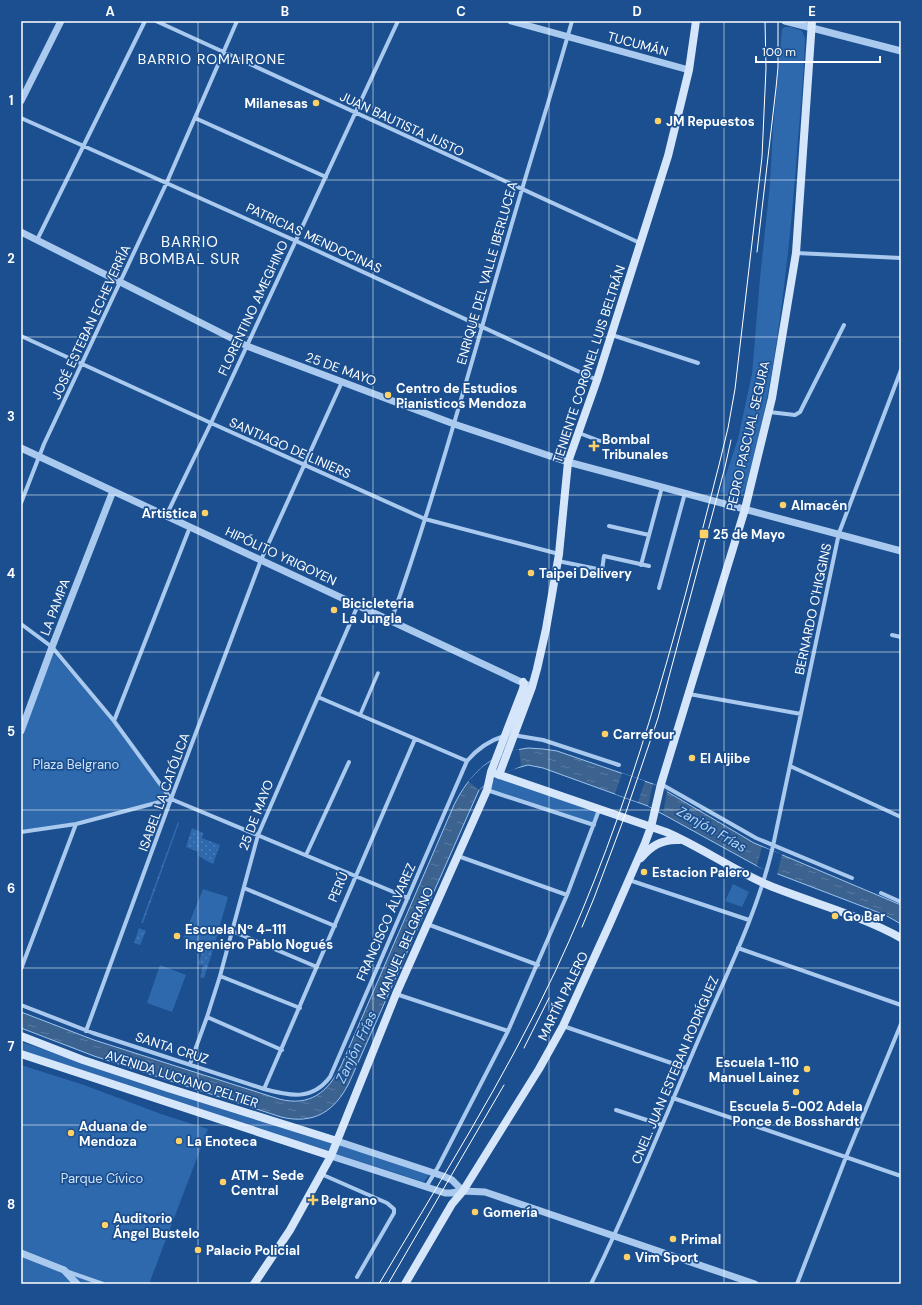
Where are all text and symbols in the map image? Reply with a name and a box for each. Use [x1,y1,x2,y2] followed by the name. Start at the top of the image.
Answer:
[105,3,115,20] text: A
[281,3,289,20] text: B
[456,3,466,20] text: C
[632,3,642,20] text: D
[808,3,816,20] text: E
[606,27,671,60] street label: TUCUMÁN
[756,38,880,64] scale bar
[762,44,796,60] text: 100 m
[138,50,286,68] district label: BARRIO ROMAIRONE
[337,88,467,160] street label: JUAN BAUTISTA JUSTO
[9,92,13,109] text: 1
[245,95,308,112] place label: Milanesas
[311,98,321,108] marker: Milanesas
[666,113,755,130] place label: JM Repuestos
[653,116,663,126] marker: JM Repuestos
[453,179,521,367] street label: ENRIQUE DEL VALLE IBERLUCEA
[243,199,385,277] street label: PATRICIAS MENDOCINAS
[139,232,241,269] district label: BARRIO BOMBAL SUR
[214,238,292,378] street label: FLORENTINO AMEGHINO
[47,241,135,402] street label: JOSÉ ESTEBAN ECHEVERRÍA
[7,250,15,267] text: 2
[548,263,629,465] street label: TENIENTE CORONEL LUIS BELTRÁN
[303,348,379,390] street label: 25 DE MAYO
[722,359,774,513] street label: PEDRO PASCUAL SEGURA
[396,380,526,412] place label: Centro de Estudios Pianisticos Mendoza
[383,390,393,400] marker: Centro de Estudios Pianisticos Mendoza
[7,408,15,425] text: 3
[227,414,353,482] street label: SANTIAGO DE LINIERS
[602,431,668,463] place label: Bombal Tribunales
[589,441,599,451] marker: Bombal Tribunales
[791,497,847,514] place label: Almacén
[778,500,788,510] marker: Almacén
[142,505,197,522] place label: Artistica
[200,508,210,518] marker: Artistica
[222,523,340,589] street label: HIPÓLITO YRIGOYEN
[713,526,785,543] place label: 25 de Mayo
[698,528,710,540] marker: 25 de Mayo
[791,542,835,676] street label: BERNARDO O'HIGGINS
[7,565,15,582] text: 4
[539,565,632,582] place label: Taipei Delivery
[526,568,536,578] marker: Taipei Delivery
[36,576,74,638] street label: LA PAMPA
[342,595,414,627] place label: Bicicleteria La Jungla
[329,605,339,615] marker: Bicicleteria La Jungla
[7,723,15,740] text: 5
[613,726,675,743] place label: Carrefour
[600,729,610,739] marker: Carrefour
[135,730,193,854] street label: ISABEL LA CATÓLICA
[700,750,750,767] place label: El Aljibe
[687,753,697,763] marker: El Aljibe
[33,756,119,773] park label: Plaza Belgrano
[235,777,277,853] street label: 25 DE MAYO
[674,802,750,856] water label: Zanjón Frías
[351,860,420,984] street label: FRANCISCO ÁLVAREZ
[652,864,750,881] place label: Estacion Palero
[639,867,649,877] marker: Estacion Palero
[323,869,352,905] street label: PERÚ
[7,880,15,897] text: 6
[373,884,437,1002] street label: MANUEL BELGRANO
[843,908,886,925] place label: Go Bar
[830,911,840,921] marker: Go Bar
[185,921,333,953] place label: Escuela Nº 4-111 Ingeniero Pablo Nogués
[172,931,182,941] marker: Escuela Nº 4-111 Ingeniero Pablo Nogués
[533,948,592,1043] street label: MARTÍN PALERO
[627,973,722,1167] street label: CNEL. JUAN ESTEBAN RODRÍGUEZ
[331,1008,381,1086] water label: Zanjón Frías
[133,1028,211,1068] street label: SANTA CRUZ
[8,1038,15,1055] text: 7
[103,1046,261,1112] street label: AVENIDA LUCIANO PELTIER
[709,1054,799,1086] place label: Escuela 1-110 Manuel Lainez
[802,1064,812,1074] marker: Escuela 1-110 Manuel Lainez
[791,1087,801,1097] marker: Escuela 5-002 Adela Ponce de Bosshardt
[729,1098,863,1130] place label: Escuela 5-002 Adela Ponce de Bosshardt
[79,1118,147,1150] place label: Aduana de Mendoza
[66,1128,76,1138] marker: Aduana de Mendoza
[187,1133,257,1150] place label: La Enoteca
[174,1136,184,1146] marker: La Enoteca
[231,1167,304,1199] place label: ATM - Sede Central
[61,1170,144,1187] park label: Parque Cívico
[218,1177,228,1187] marker: ATM - Sede Central
[321,1192,377,1209] place label: Belgrano
[308,1195,318,1205] marker: Belgrano
[7,1196,15,1213] text: 8
[483,1204,538,1221] place label: Gomería
[470,1207,480,1217] marker: Gomería
[113,1210,200,1242] place label: Auditorio Ángel Bustelo
[100,1220,110,1230] marker: Auditorio Ángel Bustelo
[681,1231,721,1248] place label: Primal
[668,1234,678,1244] marker: Primal
[206,1242,300,1259] place label: Palacio Policial
[193,1245,203,1255] marker: Palacio Policial
[635,1249,698,1266] place label: Vim Sport
[622,1252,632,1262] marker: Vim Sport

